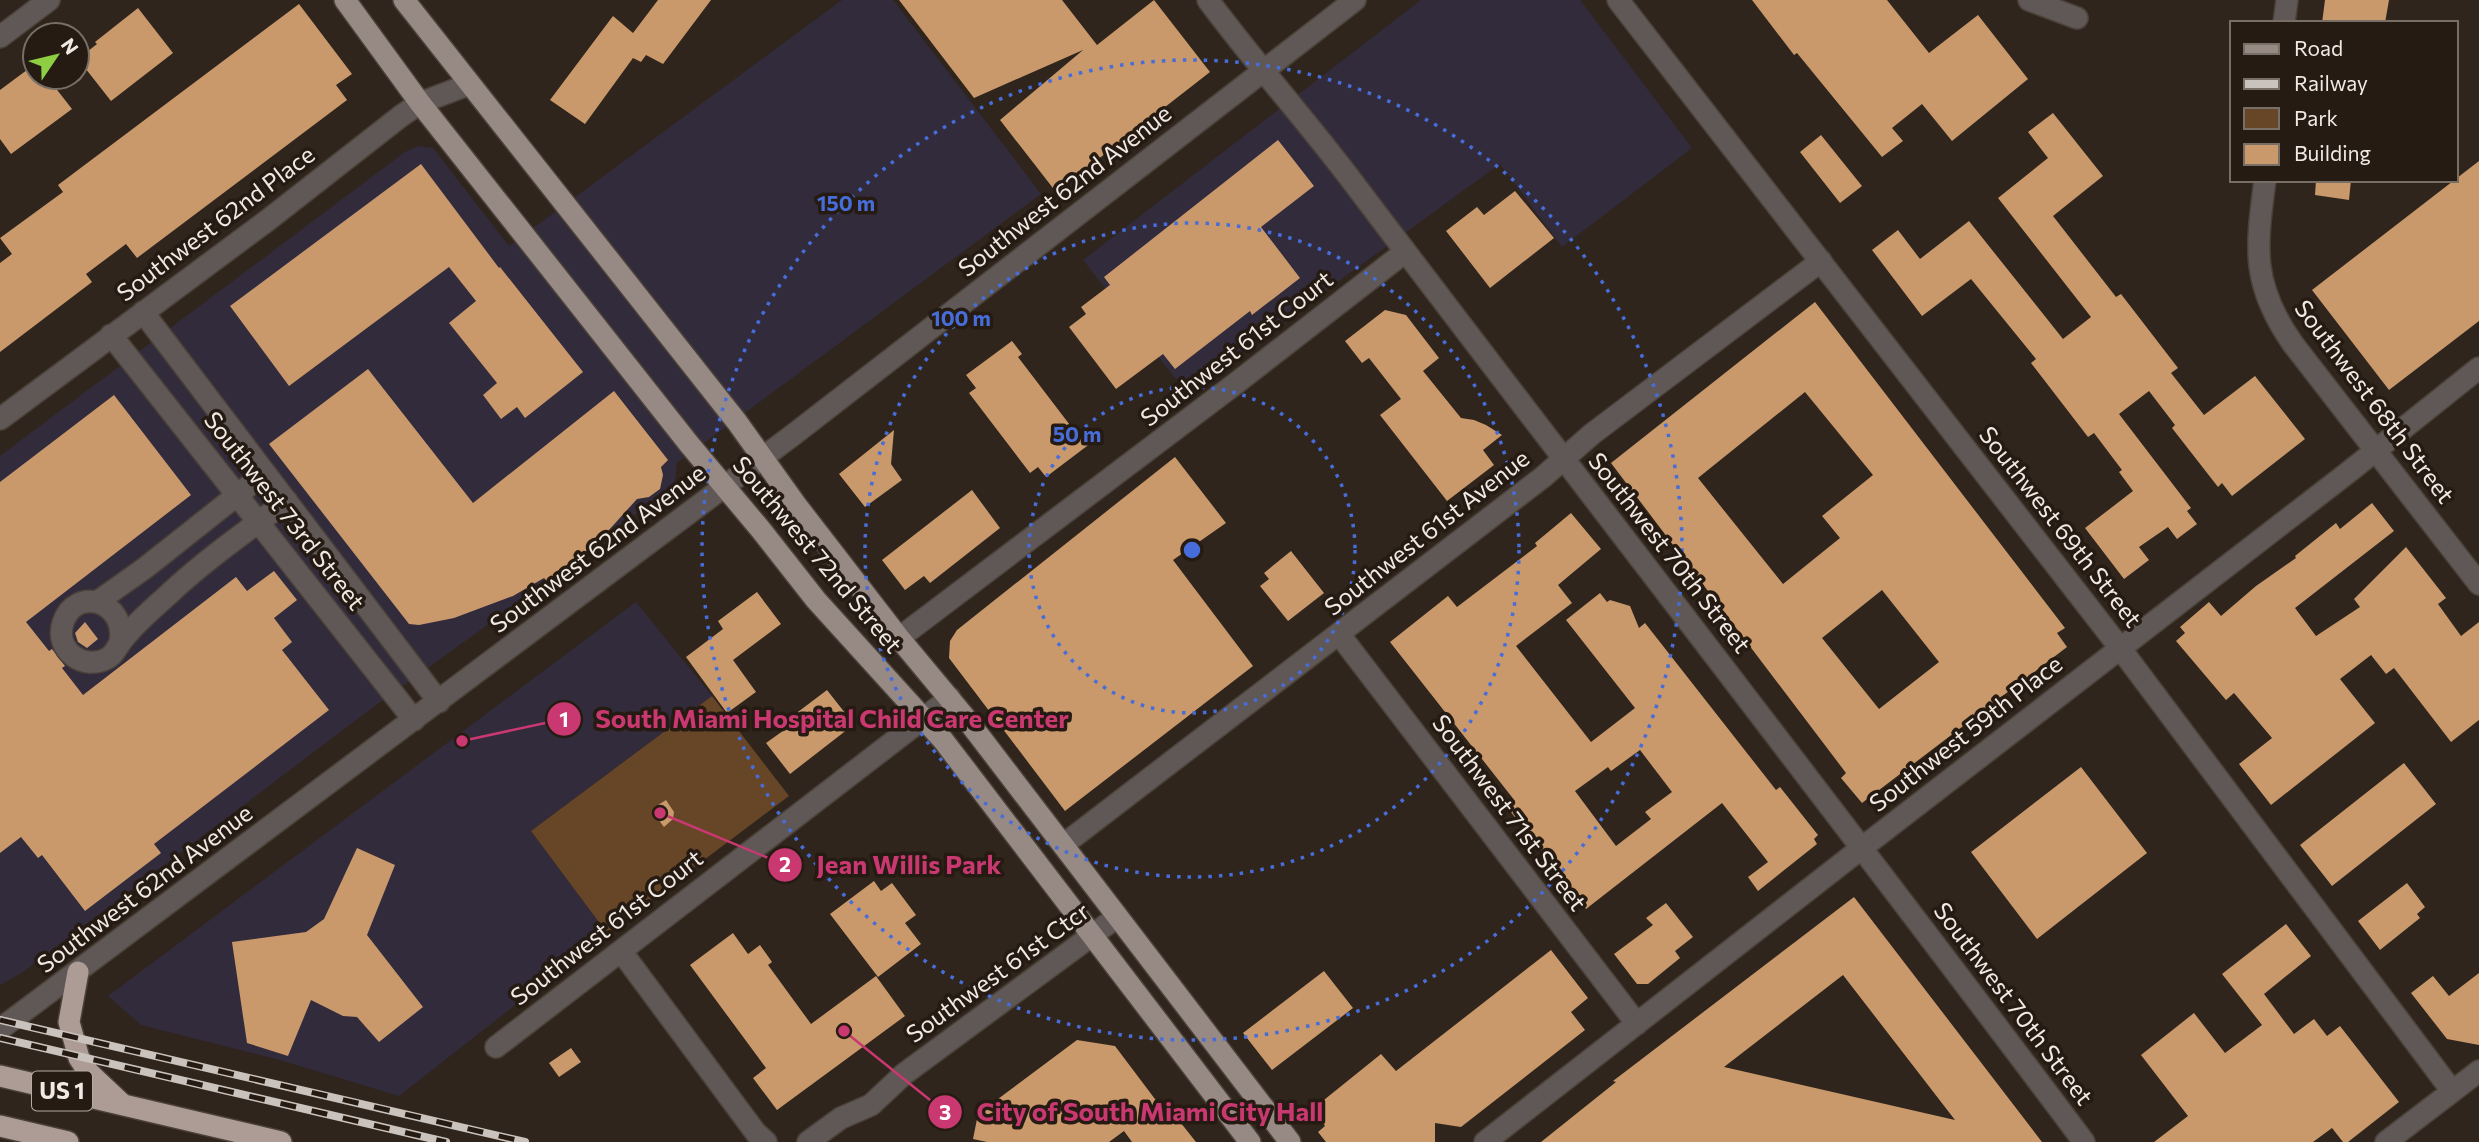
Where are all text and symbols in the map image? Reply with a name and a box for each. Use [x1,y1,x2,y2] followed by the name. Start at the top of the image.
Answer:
[21,21,91,91] north arrow
[2230,21,2458,182] legend
[57,34,84,58] text: N
[2294,35,2343,60] text: Road
[2294,70,2368,95] text: Railway
[952,98,1176,282] street label: Southwest 62nd Avenue
[2294,105,2338,130] text: Park
[110,139,320,307] street label: Southwest 62nd Place
[2294,140,2371,165] text: Building
[817,190,875,215] text: 150 m
[1134,264,1338,432] street label: Southwest 61st Court
[2289,294,2461,509] street label: Southwest 68th Street
[931,305,991,330] text: 100 m
[199,405,372,615] street label: Southwest 73rd Street
[1974,420,2149,632] street label: Southwest 69th Street
[1053,421,1101,446] text: 50 m
[1318,443,1534,621] street label: Southwest 61st Avenue
[1583,446,1757,658] street label: Southwest 70th Street
[727,450,909,658] street label: Southwest 72nd Street
[484,457,710,638] street label: Southwest 62nd Avenue
[1180,538,1204,562] centre of rings
[1863,649,2067,817] street label: Southwest 59th Place
[546,696,1083,743] callout: South Miami Hospital Child Care Center
[595,702,1069,733] text: South Miami Hospital Child Care Center
[559,706,569,731] text: 1
[1427,708,1593,916] street label: Southwest 71st Street
[31,797,257,978] street label: Southwest 62nd Avenue
[768,841,1016,888] callout: Jean Willis Park
[504,843,708,1011] street label: Southwest 61st Court
[817,848,1002,879] text: Jean Willis Park
[779,851,791,876] text: 2
[900,895,1095,1048] street label: Southwest 61st Ctcr
[1929,896,2100,1110] street label: Southwest 70th Street
[32,1072,92,1110] road number: US 1
[928,1089,1337,1136] callout: City of South Miami City Hall
[977,1095,1323,1126] text: City of South Miami City Hall
[939,1099,951,1124] text: 3

